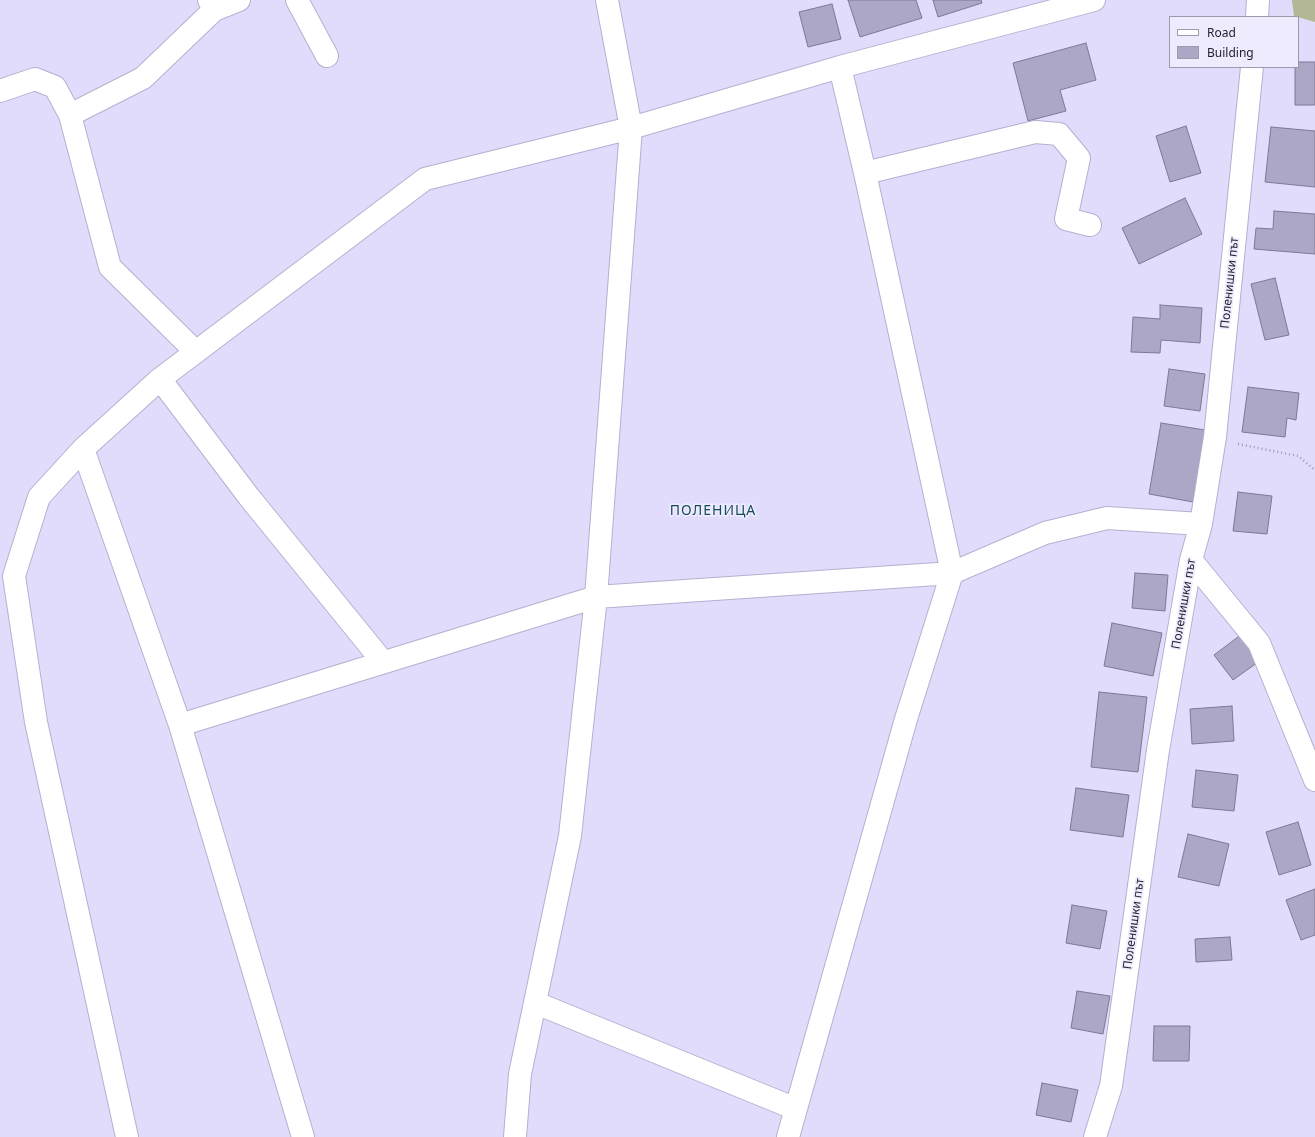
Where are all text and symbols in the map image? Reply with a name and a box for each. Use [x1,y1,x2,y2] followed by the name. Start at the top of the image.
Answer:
[1169,16,1299,68] legend
[1207,24,1236,41] text: Road
[1207,44,1254,61] text: Building
[1218,237,1242,329] street label: Поленишки път
[670,503,756,519] district label: ПОЛЕНИЦА
[1169,558,1199,650] street label: Поленишки път
[1120,878,1148,970] street label: Поленишки път

